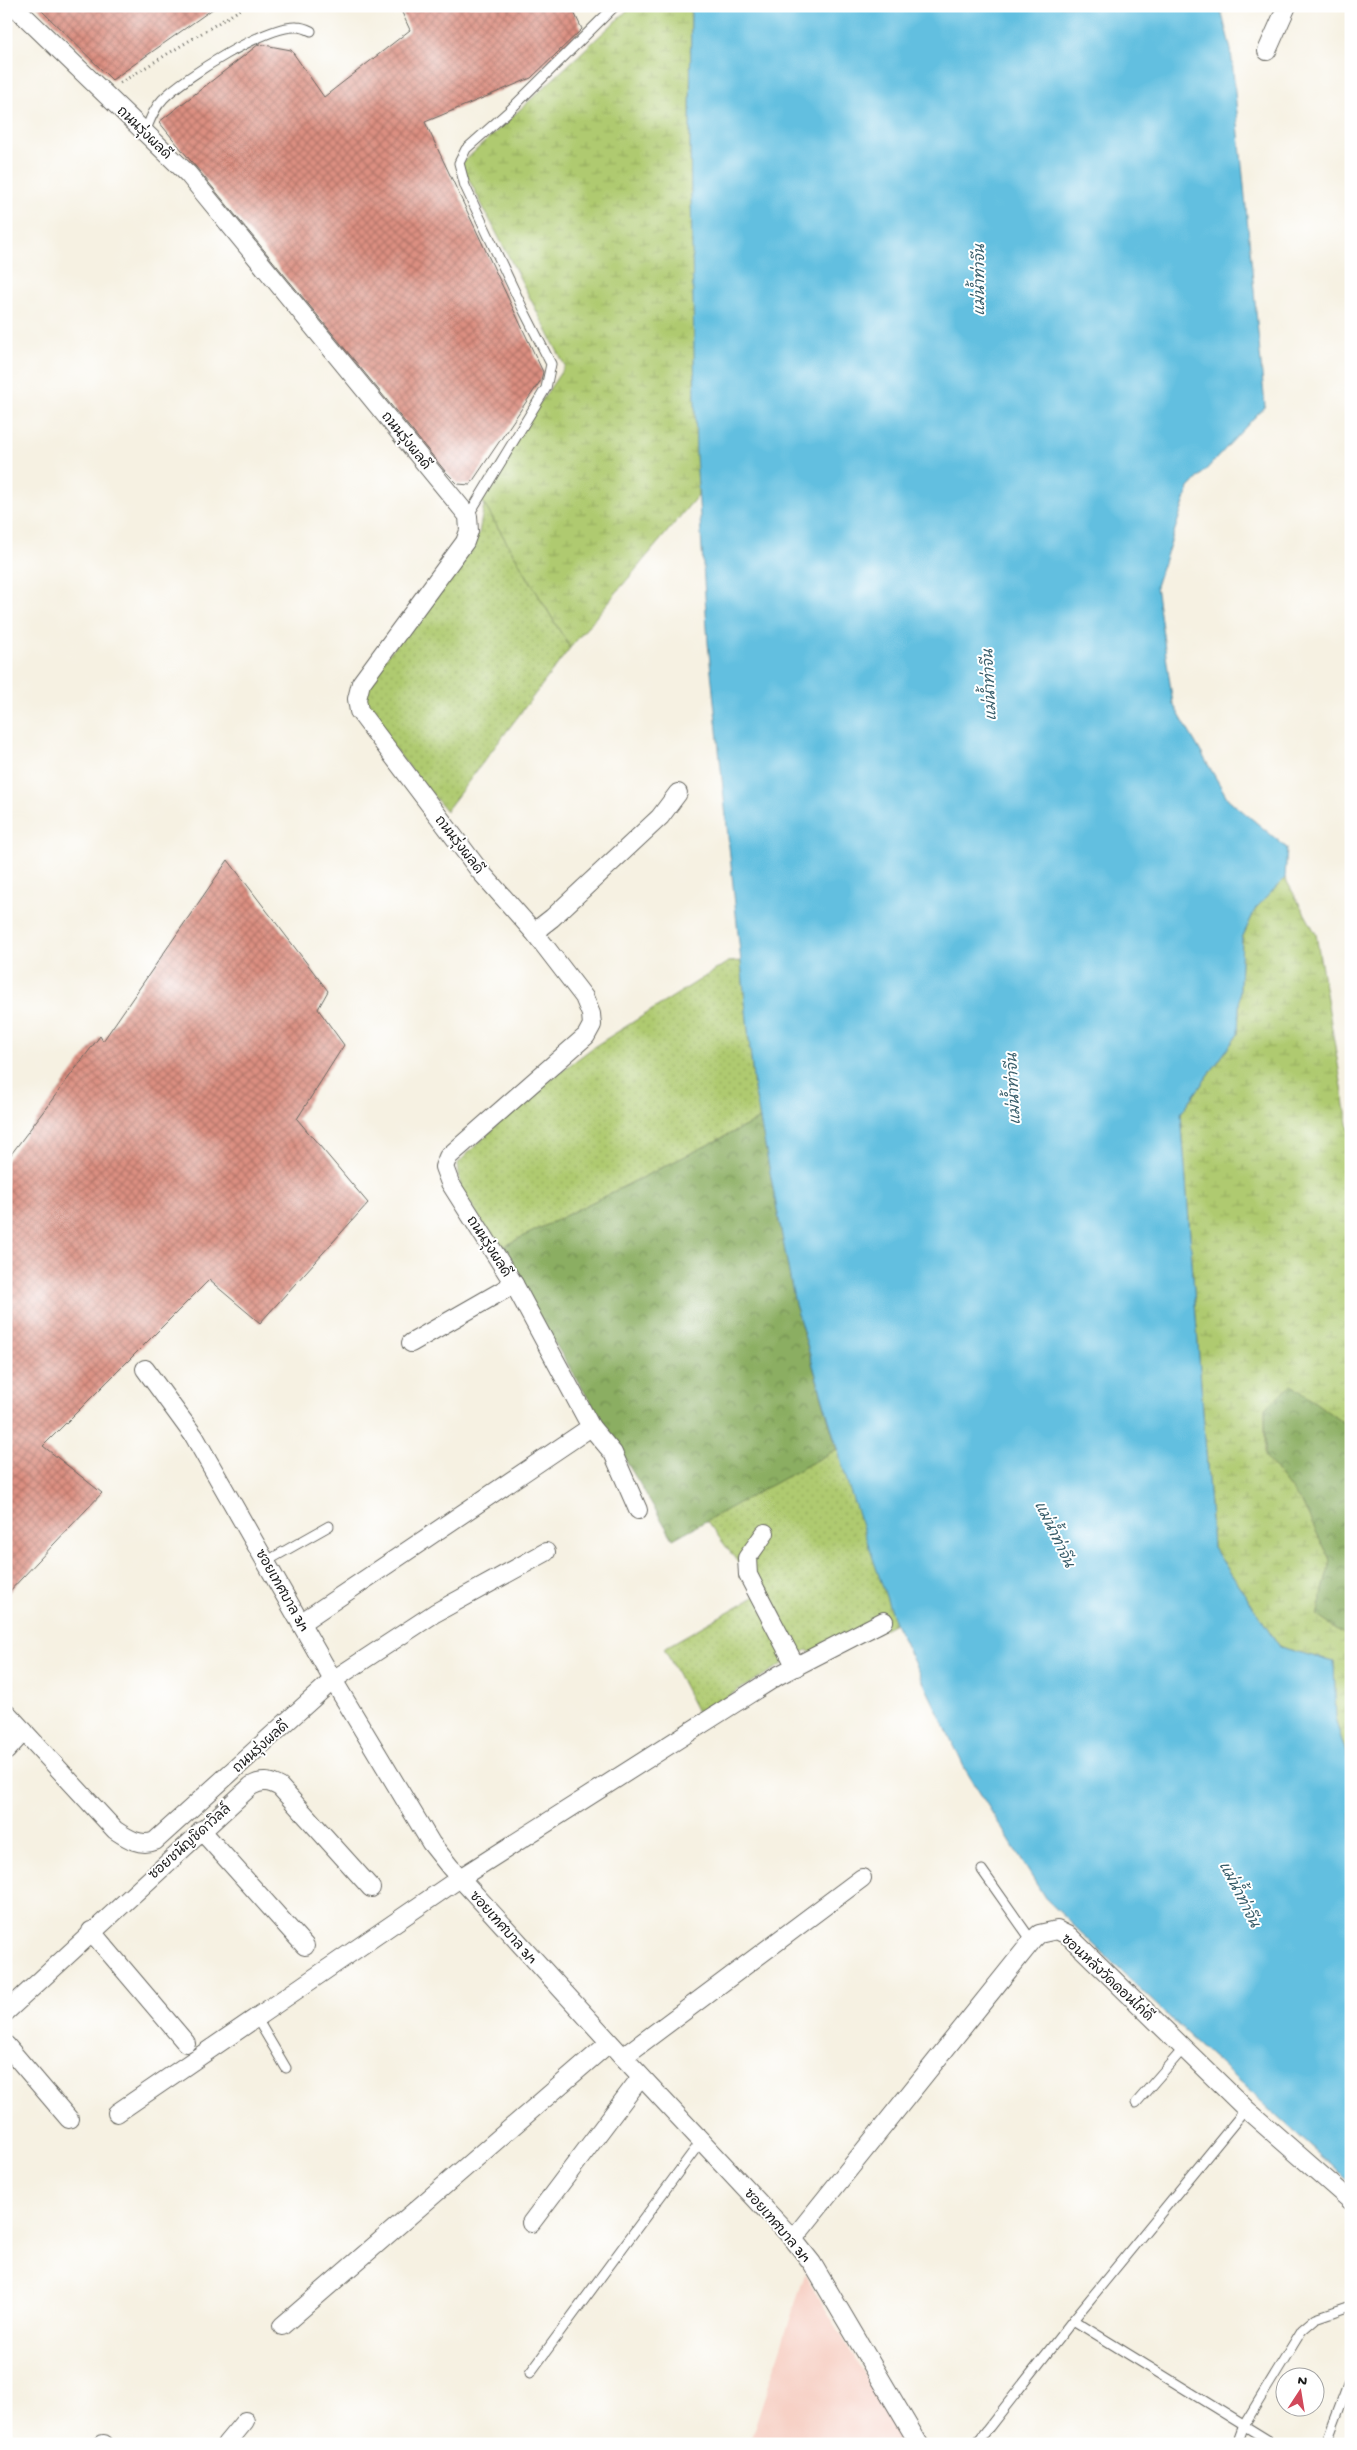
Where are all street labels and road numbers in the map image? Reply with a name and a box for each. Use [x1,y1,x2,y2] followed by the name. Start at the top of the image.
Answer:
[112,102,176,164] street label: ถนนรุ่งผลดี
[377,408,435,474] street label: ถนนรุ่งผลดี
[430,812,488,878] street label: ถนนรุ่งผลดี
[462,1212,516,1281] street label: ถนนรุ่งผลดี
[250,1547,311,1636] street label: ซอยเทศบาล 3/1
[229,1717,293,1777] street label: ถนนรุ่งผลดี
[144,1799,235,1884] street label: ซอยชนัญชิดาวิลล์
[465,1889,539,1969] street label: ซอยเทศบาล 3/1
[1057,1930,1158,2026] street label: ซอนหลังวัดดอนไก่ดี
[739,2186,813,2267] street label: ซอยเทศบาล 3/1

